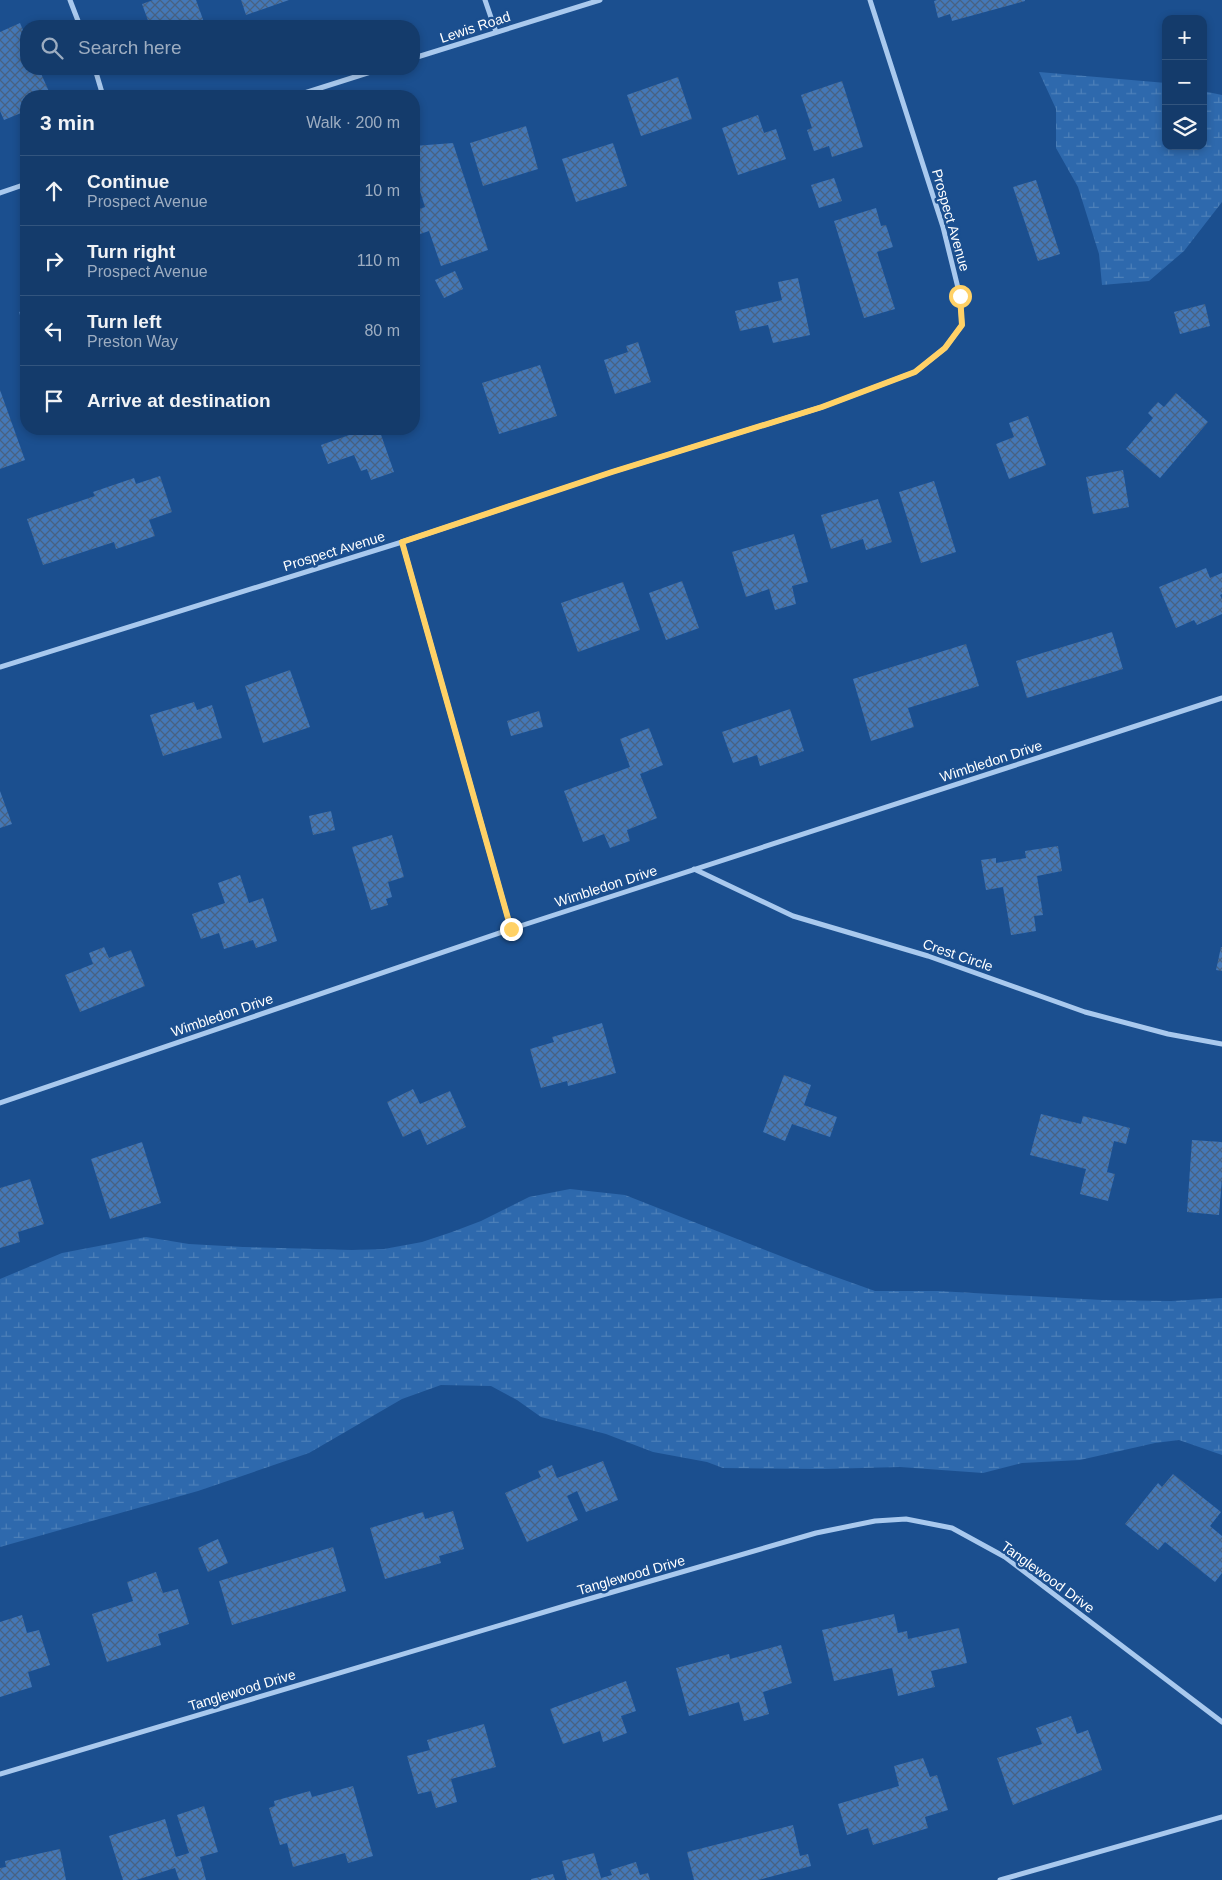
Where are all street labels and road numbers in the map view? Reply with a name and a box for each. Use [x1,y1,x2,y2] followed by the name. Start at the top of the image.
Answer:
[438,8,512,46] street label: Lewis Road
[929,167,973,273] street label: Prospect Avenue
[281,528,387,574] street label: Prospect Avenue
[938,737,1044,785] street label: Wimbledon Drive
[553,862,659,910] street label: Wimbledon Drive
[921,936,995,975] street label: Crest Circle
[169,990,275,1040] street label: Wimbledon Drive
[998,1538,1098,1616] street label: Tanglewood Drive
[575,1552,687,1598] street label: Tanglewood Drive
[186,1666,298,1714] street label: Tanglewood Drive

